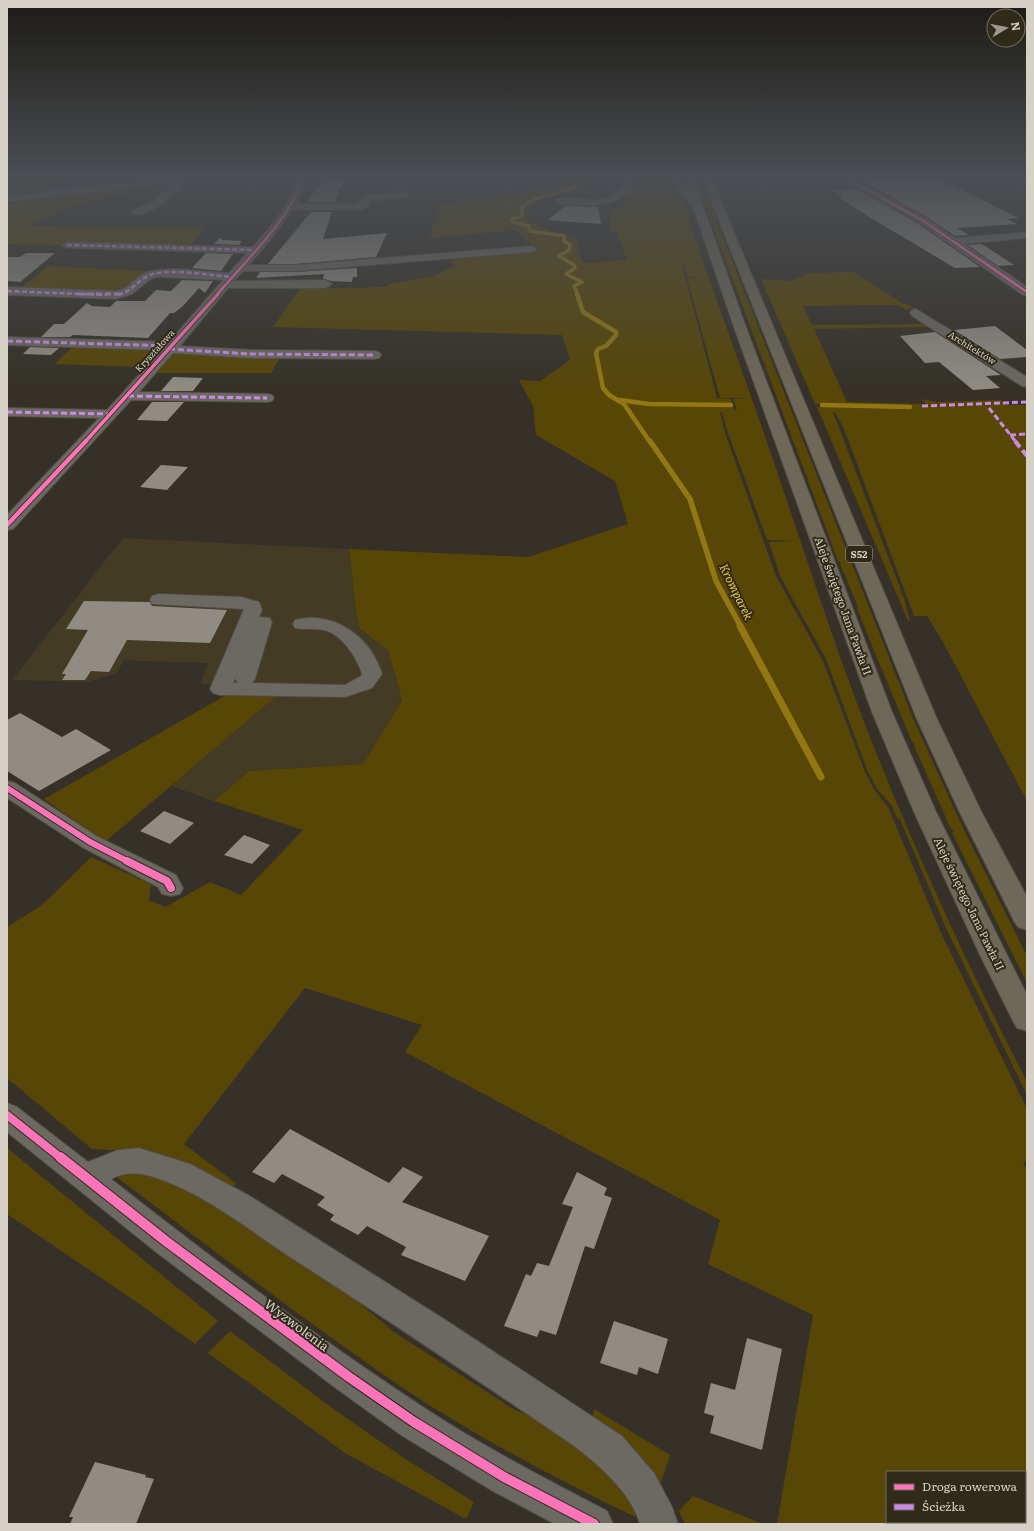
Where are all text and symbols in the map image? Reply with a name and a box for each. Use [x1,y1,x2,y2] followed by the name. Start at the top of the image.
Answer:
[986,8,1026,48] north arrow
[1008,20,1026,32] text: N
[131,326,177,375] street label: Kryształowa
[946,327,999,367] street label: Architektów
[811,534,876,677] street label: Aleje świętego Jana Pawła II
[846,546,872,562] road number: S52
[716,560,758,623] water label: Kromparek
[931,834,1009,973] street label: Aleje świętego Jana Pawła II
[261,1294,334,1355] street label: Wyzwolenia
[886,1471,1026,1523] legend
[922,1477,1018,1495] text: Droga rowerowa
[922,1497,965,1515] text: Ścieżka

